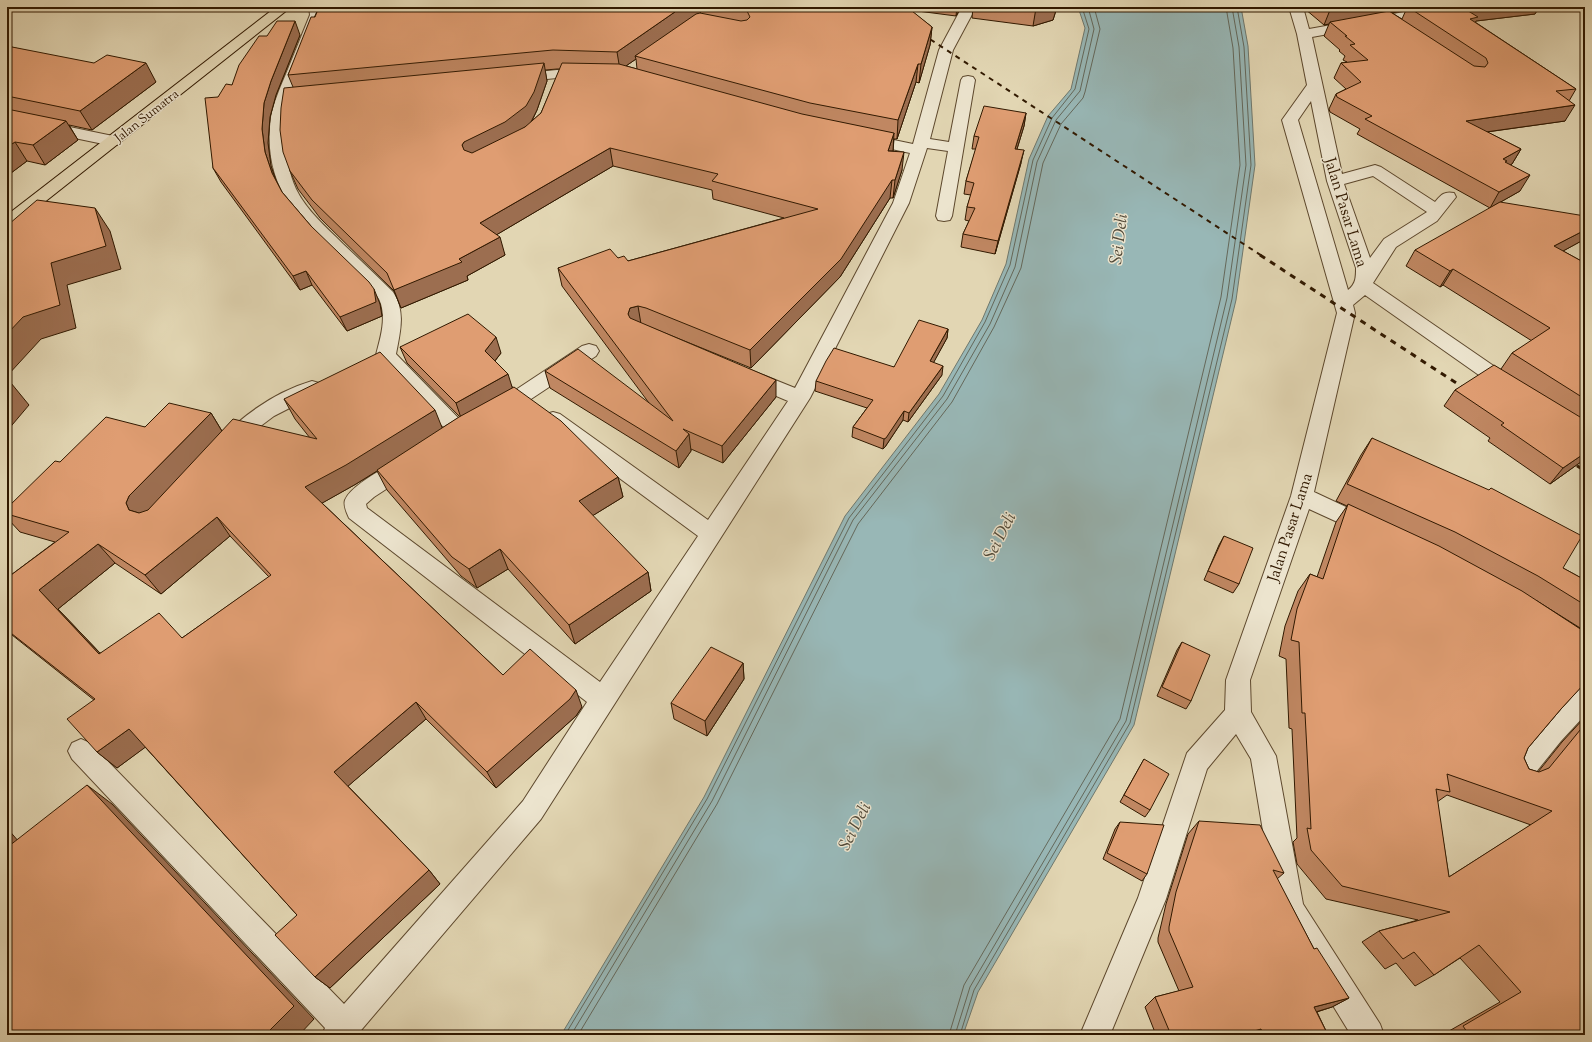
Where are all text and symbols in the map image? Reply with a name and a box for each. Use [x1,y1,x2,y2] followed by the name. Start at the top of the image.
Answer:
[111,86,183,148] street label: Jalan Sumatra
[1317,154,1372,271] street label: Jalan Pasar Lama
[1105,213,1135,266] water label: Sei Deli
[1263,470,1320,586] street label: Jalan Pasar Lama
[979,509,1023,565] water label: Sei Deli
[834,799,878,855] water label: Sei Deli

